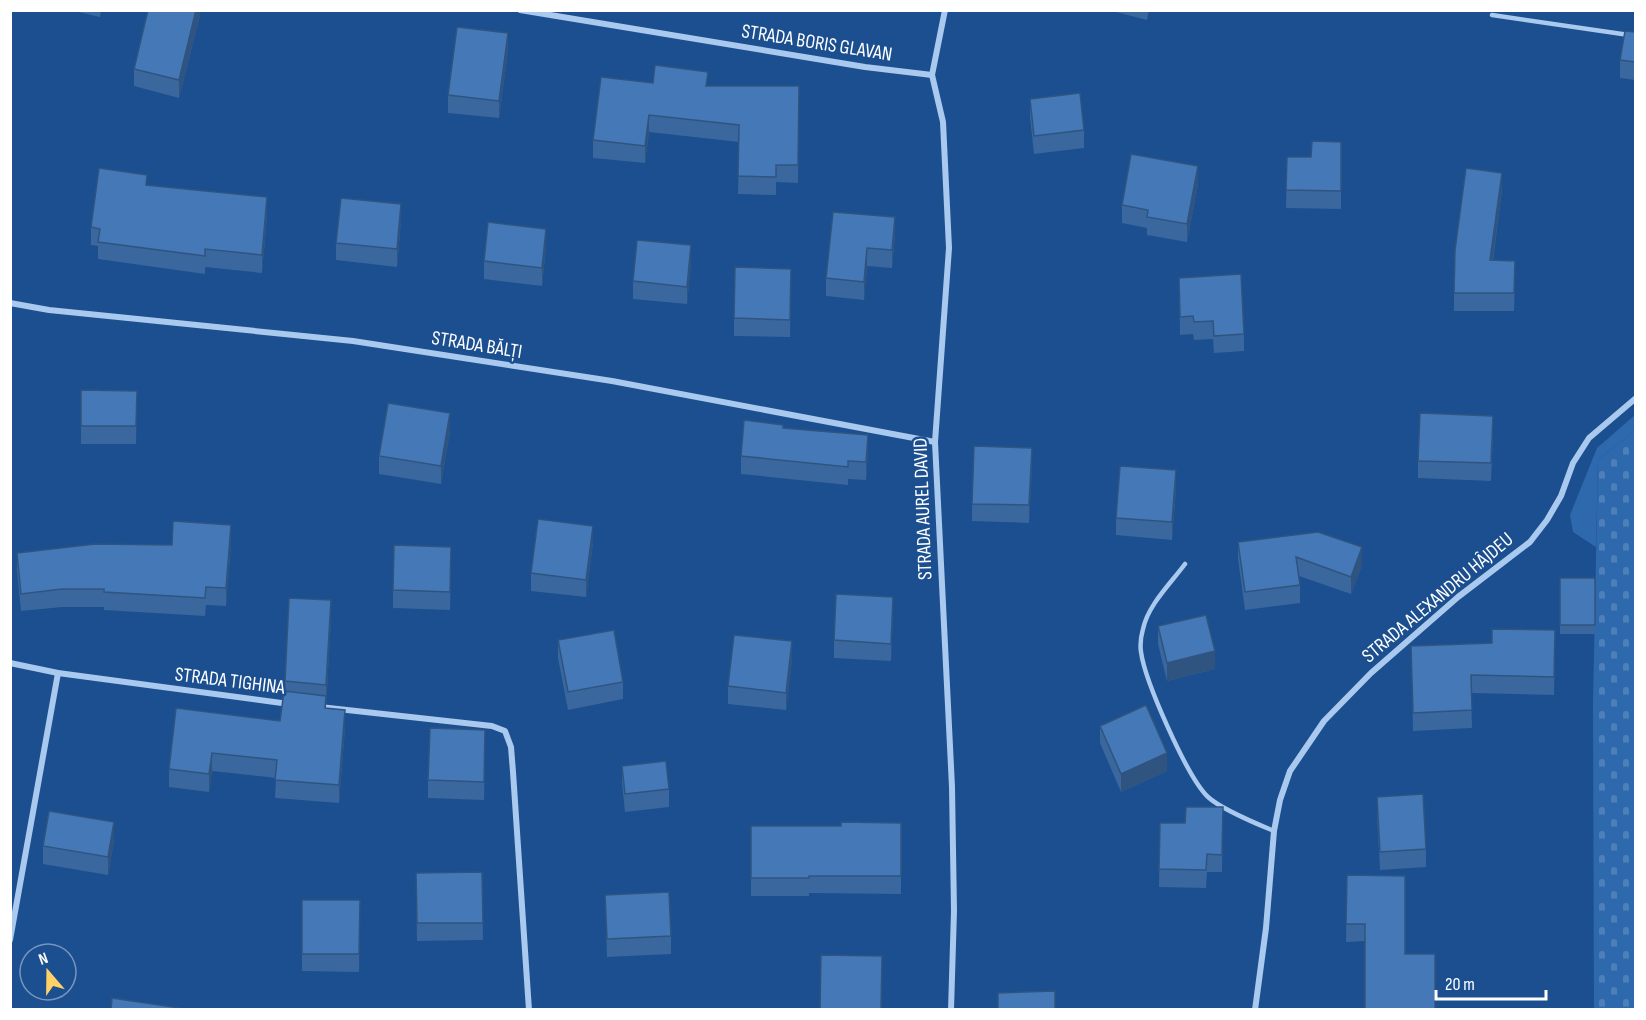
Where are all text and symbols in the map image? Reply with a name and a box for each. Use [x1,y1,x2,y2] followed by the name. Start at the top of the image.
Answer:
[740,19,894,67] street label: STRADA BORIS GLAVAN
[430,326,524,364] street label: STRADA BĂLȚI
[909,437,937,581] street label: STRADA AUREL DAVID
[1357,527,1518,668] street label: STRADA ALEXANDRU HÂJDEU
[174,662,287,700] street label: STRADA TIGHINA
[18,942,78,1002] north arrow
[36,949,51,970] text: N
[1436,963,1546,1001] scale bar
[1445,974,1475,995] text: 20 m

